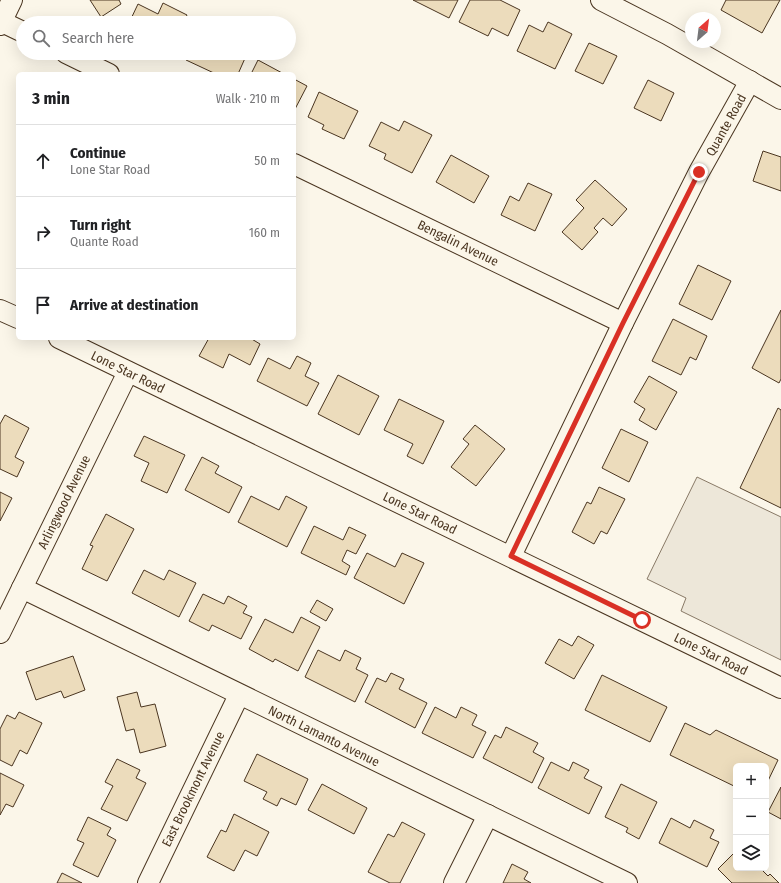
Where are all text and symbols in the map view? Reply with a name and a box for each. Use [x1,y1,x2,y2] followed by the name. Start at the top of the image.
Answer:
[685,12,721,48] north arrow
[16,16,296,60] search box
[30,27,52,49] icon: search
[62,29,134,47] text: Search here
[32,88,70,109] text: 3 min
[216,91,280,106] text: Walk · 210 m
[703,91,749,159] street label: Quante Road
[70,144,126,162] text: Continue
[32,150,54,172] icon: ahead
[254,153,280,168] text: 50 m
[70,162,150,177] text: Lone Star Road
[690,163,708,181] route end
[70,216,131,234] text: Turn right
[415,217,501,269] street label: Bengalin Avenue
[32,222,54,244] icon: right
[249,225,280,240] text: 160 m
[70,234,139,249] text: Quante Road
[32,294,54,316] icon: arrive
[70,296,198,314] text: Arrive at destination
[89,348,167,396] street label: Lone Star Road
[35,453,93,551] street label: Arlingwood Avenue
[381,489,459,537] street label: Lone Star Road
[633,611,651,629] route start
[672,630,750,678] street label: Lone Star Road
[266,703,382,769] street label: North Lamanto Avenue
[159,729,227,849] street label: East Brookmont Avenue
[733,763,769,871] map controls
[733,763,769,799] button: +
[733,799,769,835] button: −
[733,835,769,871] button: layers

